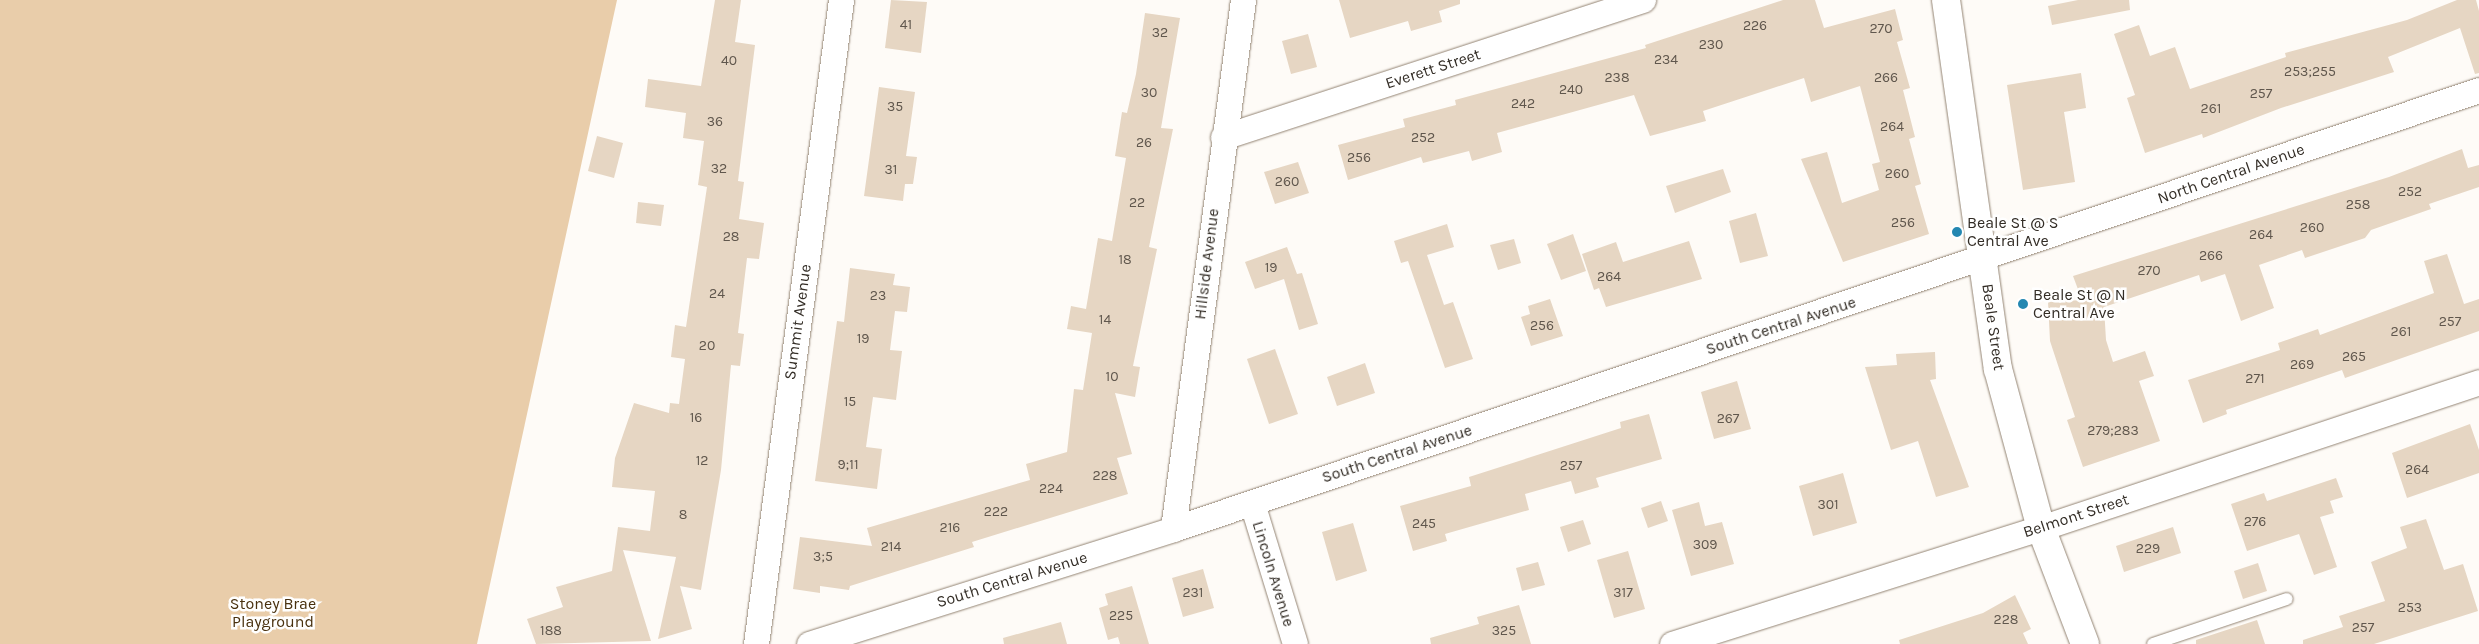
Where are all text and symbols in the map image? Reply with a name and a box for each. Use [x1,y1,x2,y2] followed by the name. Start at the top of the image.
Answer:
[900,17,912,33] house number: 41
[1743,18,1767,34] house number: 226
[1870,21,1892,37] house number: 270
[1152,25,1168,41] house number: 32
[1699,37,1723,53] house number: 230
[1383,45,1483,93] street label: Everett Street
[1654,52,1678,68] house number: 234
[721,53,737,69] house number: 40
[2284,64,2336,80] house number: 253;255
[1605,70,1629,86] house number: 238
[1874,70,1898,86] house number: 266
[1559,82,1583,98] house number: 240
[1141,85,1157,101] house number: 30
[2250,86,2272,102] house number: 257
[1511,96,1535,112] house number: 242
[887,99,903,115] house number: 35
[2201,101,2221,117] house number: 261
[707,114,723,130] house number: 36
[1880,119,1904,135] house number: 264
[1411,130,1435,146] house number: 252
[1136,135,1152,151] house number: 26
[2155,140,2307,208] street label: North Central Avenue
[1347,150,1371,166] house number: 256
[711,161,727,177] house number: 32
[885,162,897,178] house number: 31
[1885,166,1909,182] house number: 260
[1275,174,1299,190] house number: 260
[2398,184,2422,200] house number: 252
[1129,195,1145,211] house number: 22
[2346,197,2370,213] house number: 258
[1191,207,1223,321] street label: Hillside Avenue
[1967,213,2058,251] place label: Beale St @ S Central Ave
[1891,215,1915,231] house number: 256
[2300,220,2324,236] house number: 260
[1951,226,1963,238] marker: Beale St @ S Central Ave
[2249,227,2273,243] house number: 264
[723,229,739,245] house number: 28
[2199,248,2223,264] house number: 266
[1118,252,1132,268] house number: 18
[1265,260,1277,276] house number: 19
[780,263,816,381] street label: Summit Avenue
[2138,263,2160,279] house number: 270
[1597,269,1621,285] house number: 264
[1977,282,2009,372] street label: Beale Street
[2033,285,2126,323] place label: Beale St @ N Central Ave
[709,286,725,302] house number: 24
[870,288,886,304] house number: 23
[1703,293,1859,359] street label: South Central Avenue
[2017,298,2029,310] marker: Beale St @ N Central Ave
[1099,312,1111,328] house number: 14
[2439,314,2461,330] house number: 257
[1530,318,1554,334] house number: 256
[2391,324,2411,340] house number: 261
[857,331,869,347] house number: 19
[699,338,715,354] house number: 20
[2342,349,2366,365] house number: 265
[2290,357,2314,373] house number: 269
[1106,369,1118,385] house number: 10
[2245,371,2265,387] house number: 271
[844,394,856,410] house number: 15
[690,410,702,426] house number: 16
[1717,411,1739,427] house number: 267
[1319,421,1475,487] street label: South Central Avenue
[2087,423,2139,439] house number: 279;283
[696,453,708,469] house number: 12
[837,457,859,473] house number: 9;11
[1560,458,1582,474] house number: 257
[2405,462,2429,478] house number: 264
[1093,468,1117,484] house number: 228
[1039,481,1063,497] house number: 224
[2021,490,2131,542] street label: Belmont Street
[1817,497,1839,513] house number: 301
[984,504,1008,520] house number: 222
[679,507,687,523] house number: 8
[2244,514,2266,530] house number: 276
[1412,516,1436,532] house number: 245
[1248,519,1298,629] street label: Lincoln Avenue
[940,520,960,536] house number: 216
[1693,537,1717,553] house number: 309
[881,539,901,555] house number: 214
[2136,541,2160,557] house number: 229
[934,548,1090,612] street label: South Central Avenue
[813,549,833,565] house number: 3;5
[1182,585,1204,601] house number: 231
[1613,585,1633,601] house number: 317
[230,594,316,632] park label: Stoney Brae Playground
[2398,600,2422,616] house number: 253
[1109,608,1133,624] house number: 225
[1994,612,2018,628] house number: 228
[2352,620,2374,636] house number: 257
[540,623,562,639] house number: 188
[1492,623,1516,639] house number: 325

